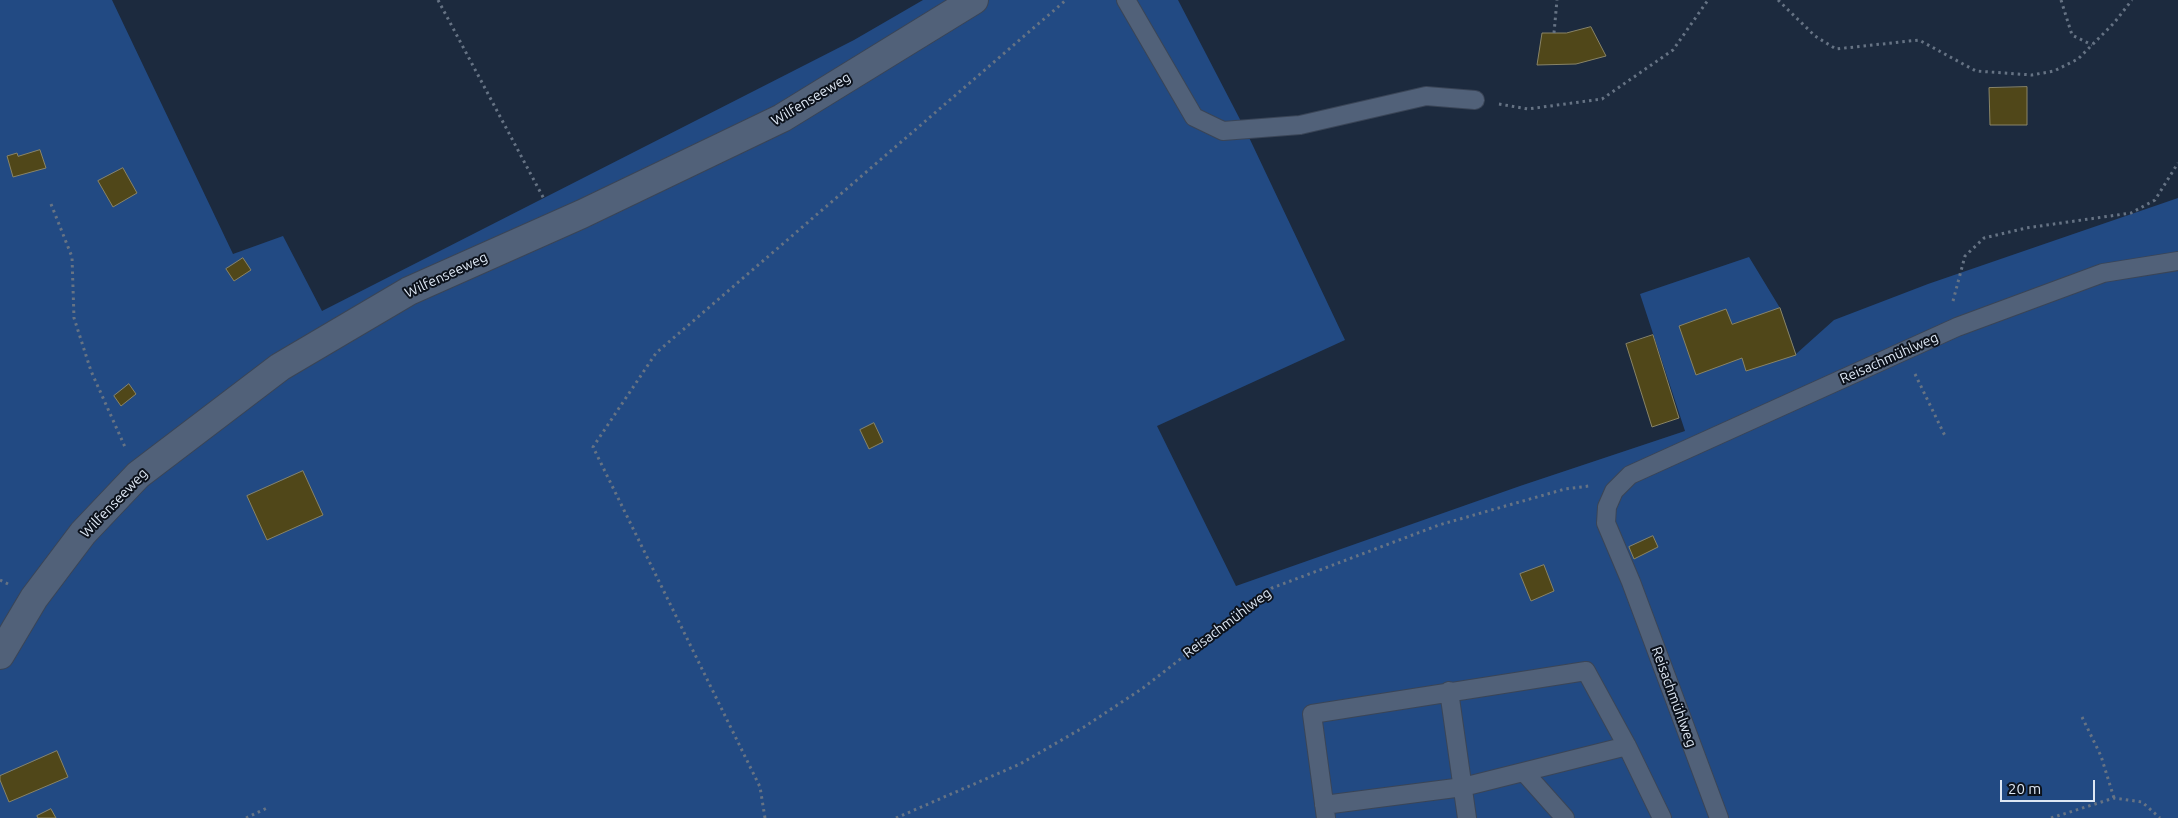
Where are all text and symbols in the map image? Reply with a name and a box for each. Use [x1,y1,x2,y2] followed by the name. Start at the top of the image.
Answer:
[768,69,854,129] street label: Wilfenseeweg
[402,248,490,302] street label: Wilfenseeweg
[1837,329,1941,387] street label: Reisachmühlweg
[77,465,151,541] street label: Wilfenseeweg
[1180,584,1274,662] street label: Reisachmühlweg
[1648,644,1700,750] street label: Reisachmühlweg
[2003,770,2098,802] scale bar
[2008,780,2041,797] text: 20 m

